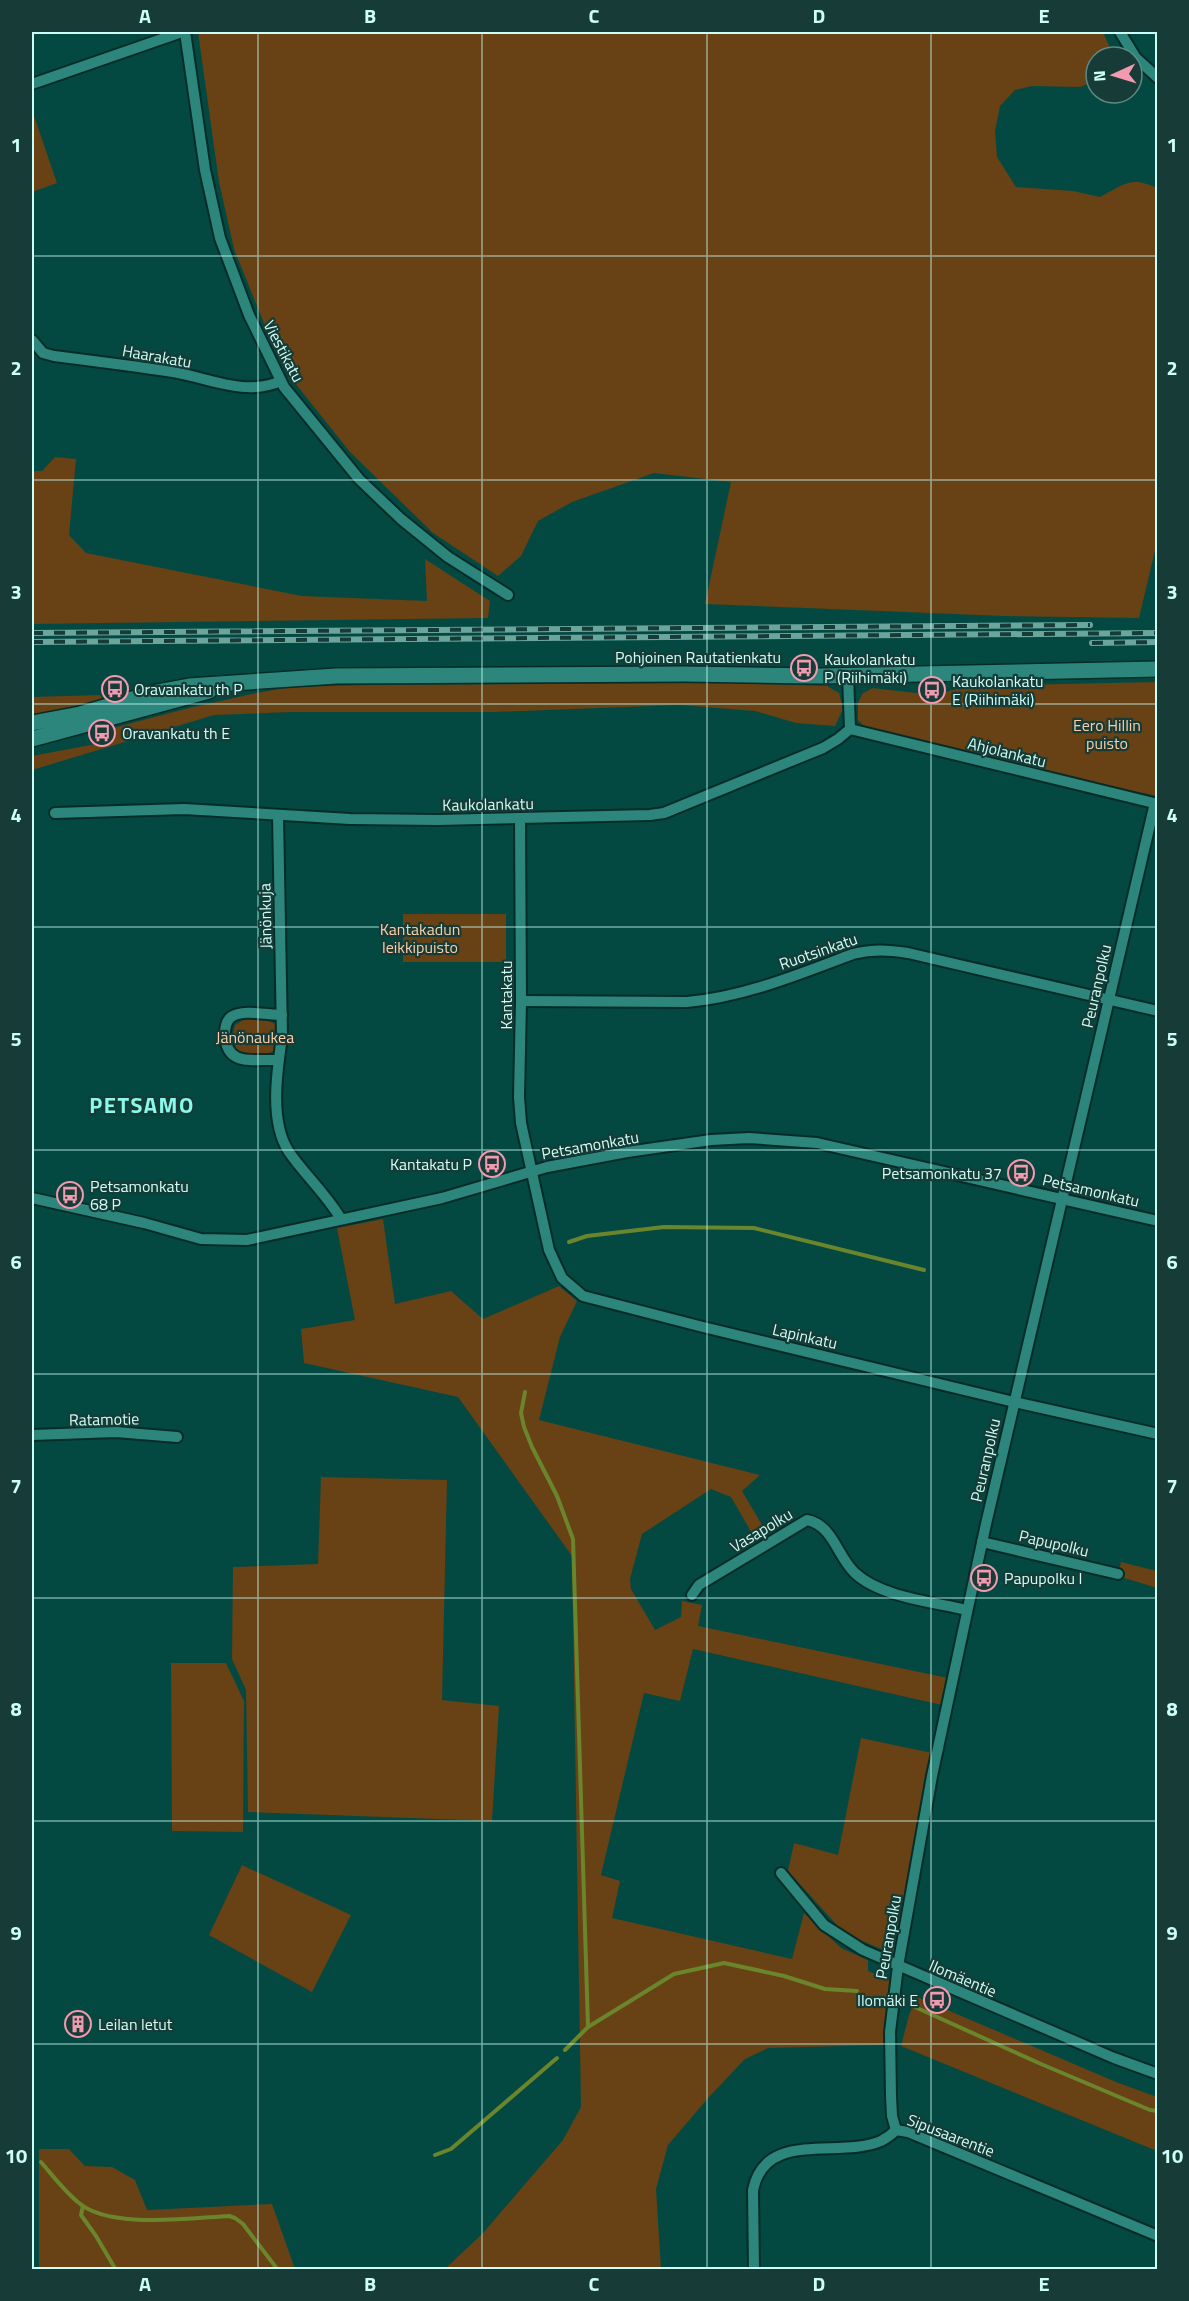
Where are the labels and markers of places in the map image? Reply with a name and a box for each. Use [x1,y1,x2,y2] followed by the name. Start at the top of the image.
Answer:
[824,647,916,689] place label: Kaukolankatu P (Riihimäki)
[789,653,819,683] bus stop icon: Kaukolankatu P (Riihimäki)
[952,669,1044,711] place label: Kaukolankatu E (Riihimäki)
[100,674,130,704] bus stop icon: Oravankatu th P
[917,675,947,705] bus stop icon: Kaukolankatu E (Riihimäki)
[134,677,243,701] place label: Oravankatu th P
[87,718,117,748] bus stop icon: Oravankatu th E
[122,721,230,745] place label: Oravankatu th E
[477,1149,507,1179] bus stop icon: Kantakatu P
[390,1152,472,1176] place label: Kantakatu P
[1006,1158,1036,1188] bus stop icon: Petsamonkatu 37
[882,1161,1002,1185] place label: Petsamonkatu 37
[90,1174,189,1216] place label: Petsamonkatu 68 P
[55,1180,85,1210] bus stop icon: Petsamonkatu 68 P
[969,1563,999,1593] bus stop icon: Papupolku I
[1004,1566,1083,1590] place label: Papupolku I
[922,1985,952,2015] bus stop icon: Ilomäki E
[857,1988,918,2012] place label: Ilomäki E
[63,2009,93,2039] building icon: Leilan letut
[98,2012,173,2036] place label: Leilan letut

